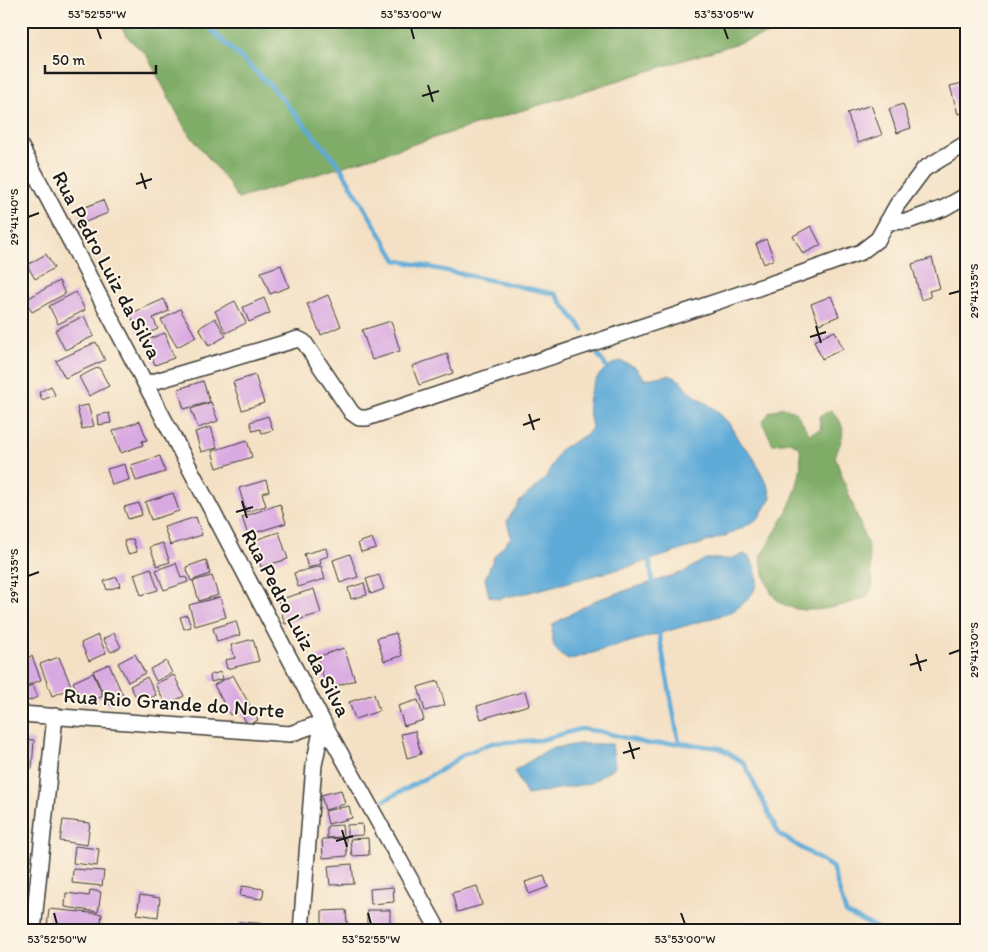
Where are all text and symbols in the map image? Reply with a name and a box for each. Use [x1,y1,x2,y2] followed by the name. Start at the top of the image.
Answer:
[68,7,126,21] text: 53°52'55"W
[381,7,441,21] text: 53°53'00"W
[694,7,754,21] text: 53°53'05"W
[45,42,156,74] scale bar
[52,51,85,69] text: 50 m
[47,166,168,363] street label: Rua Pedro Luiz da Silva
[7,188,21,245] text: 29°41'40"S
[967,263,981,319] text: 29°41'35"S
[236,524,357,721] street label: Rua Pedro Luiz da Silva
[7,548,21,604] text: 29°41'35"S
[967,622,981,678] text: 29°41'30"S
[63,682,285,723] street label: Rua Rio Grande do Norte
[27,932,87,946] text: 53°52'50"W
[342,932,400,946] text: 53°52'55"W
[655,932,715,946] text: 53°53'00"W

